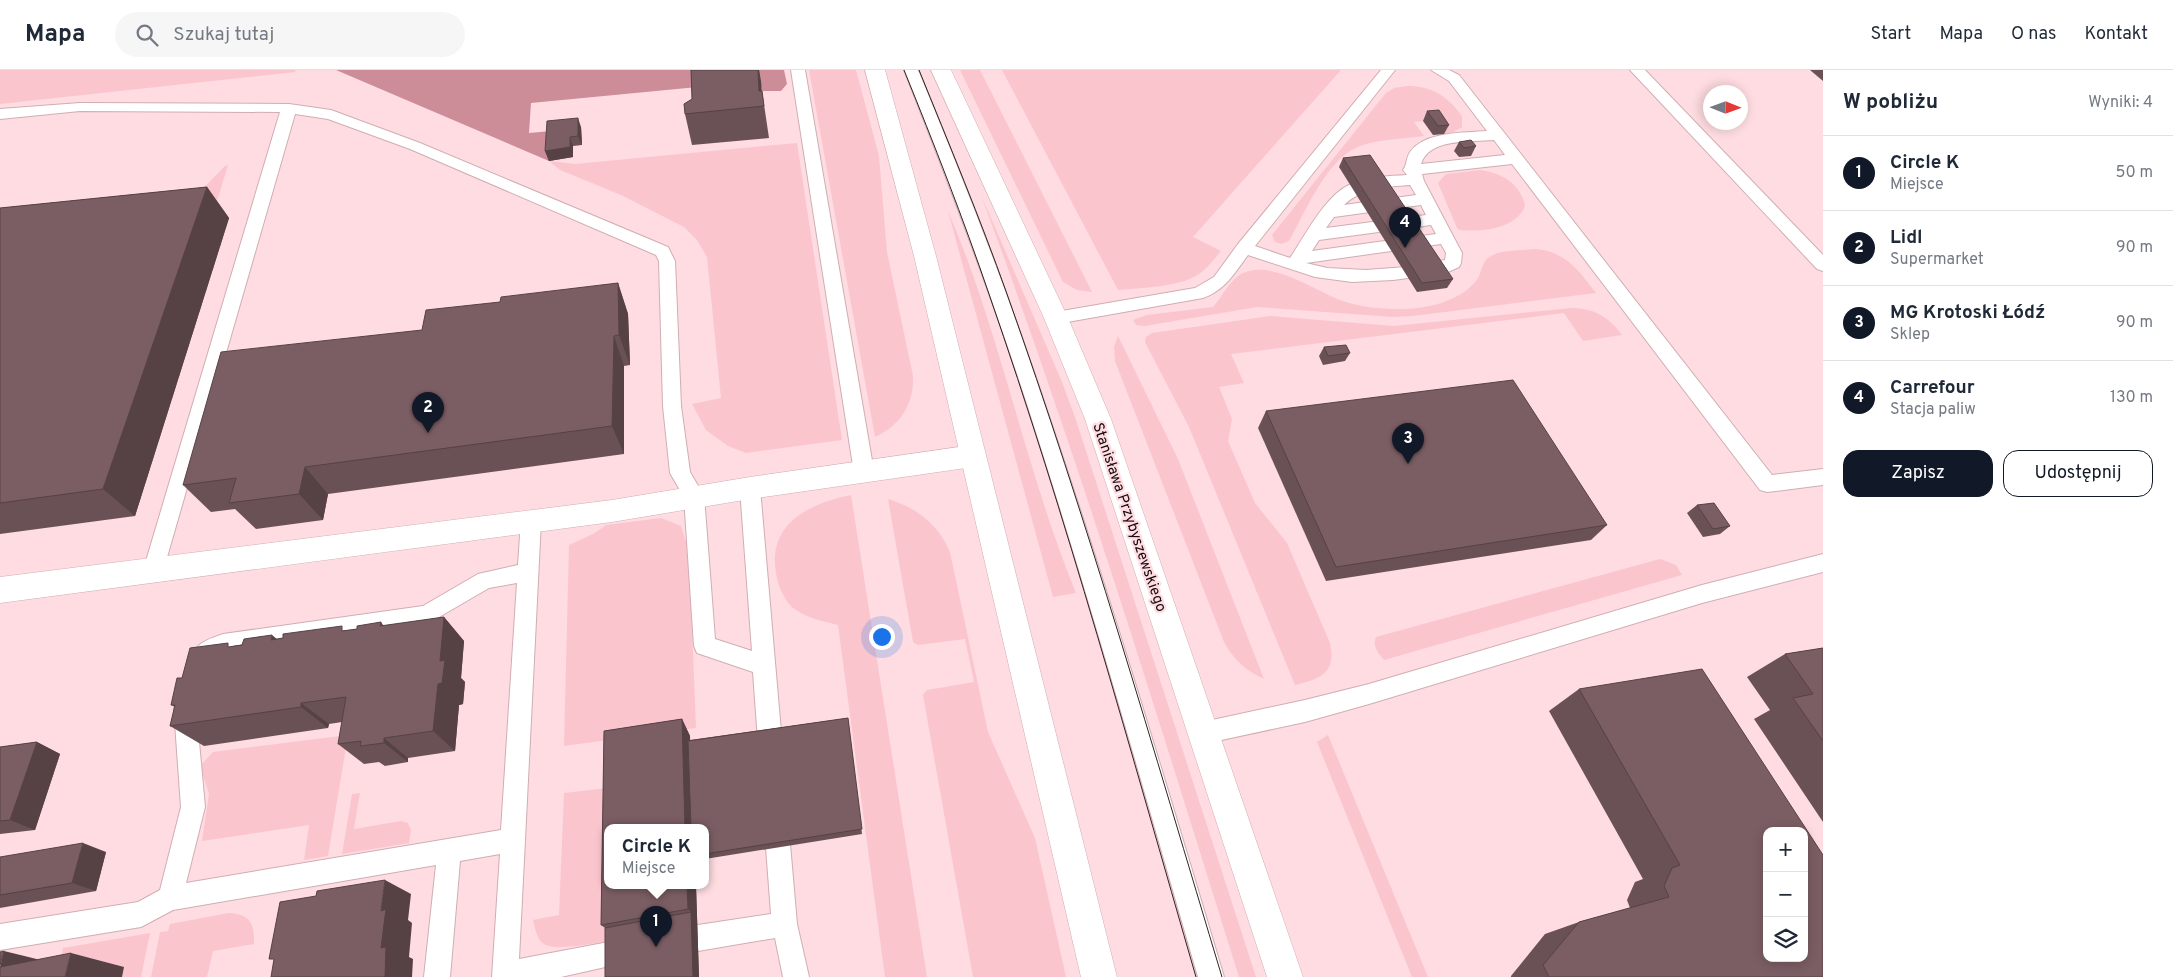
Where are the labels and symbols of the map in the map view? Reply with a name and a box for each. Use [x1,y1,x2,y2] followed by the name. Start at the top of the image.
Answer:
[1703,85,1748,130] north arrow
[1389,207,1421,248] pin: 4
[412,392,444,433] pin: 2
[1087,420,1170,615] street label: Stanisława Przybyszewskiego
[1392,423,1424,464] pin: 3
[869,624,895,650] your location
[640,906,672,947] pin: 1

